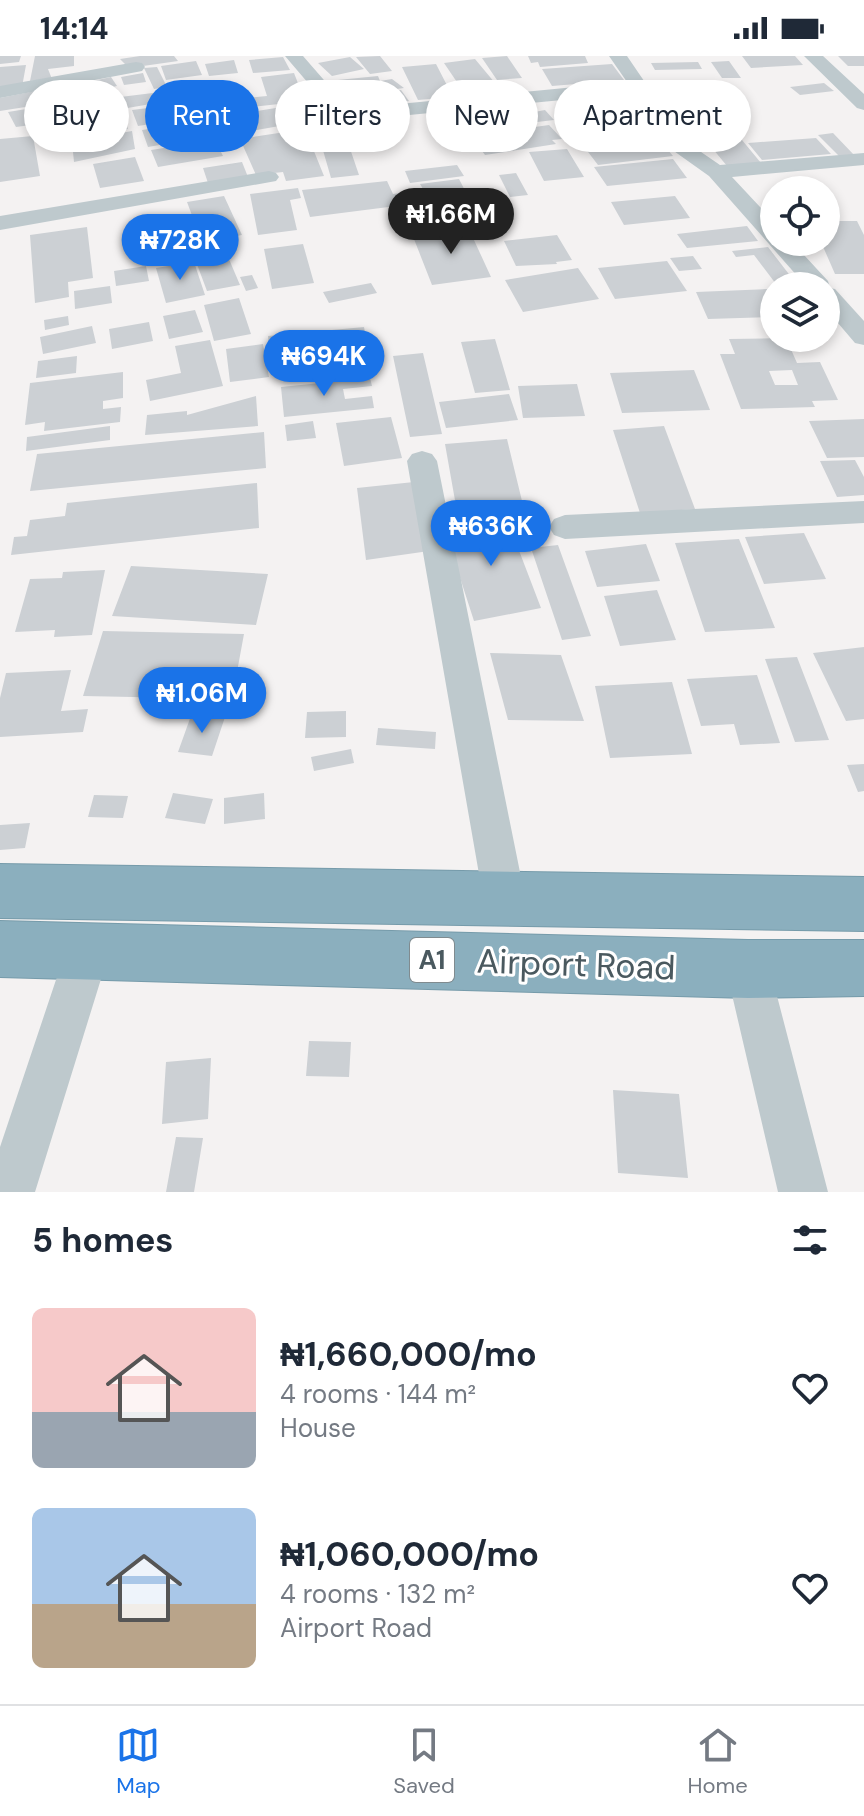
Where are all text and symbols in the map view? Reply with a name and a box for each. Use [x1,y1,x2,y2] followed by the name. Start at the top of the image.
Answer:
[40,9,108,48] text: 14:14
[24,80,129,152] chip: Buy
[145,80,259,152] chip: Rent
[275,80,410,152] chip: Filters
[426,80,538,152] chip: New
[554,80,751,152] chip: Apartment
[760,176,840,352] map controls
[760,176,840,256] button: locate
[386,188,516,256] pin: ₦1.66M
[406,197,496,231] text: ₦1.66M
[124,214,236,282] pin: ₦728K
[140,223,220,257] text: ₦728K
[760,272,840,352] button: layers
[268,330,380,398] pin: ₦694K
[281,339,367,373] text: ₦694K
[435,500,547,568] pin: ₦636K
[449,509,533,543] text: ₦636K
[137,667,267,735] pin: ₦1.06M
[156,676,248,710] text: ₦1.06M
[410,938,454,982] road number: A1
[476,939,676,990] street label: Airport Road
[32,1218,173,1263] text: 5 homes
[788,1218,832,1262] icon: filters
[280,1332,537,1377] text: ₦1,660,000/mo
[96,1340,192,1436] icon: home
[788,1366,832,1410] icon: heart
[280,1377,476,1411] text: 4 rooms · 144 m²
[280,1411,356,1445] text: House
[280,1532,539,1577] text: ₦1,060,000/mo
[96,1540,192,1636] icon: home
[788,1566,832,1610] icon: heart
[280,1577,475,1611] text: 4 rooms · 132 m²
[280,1611,432,1645] text: Airport Road
[116,1723,161,1800] tab: Map
[393,1723,455,1800] tab: Saved
[688,1723,748,1800] tab: Home

